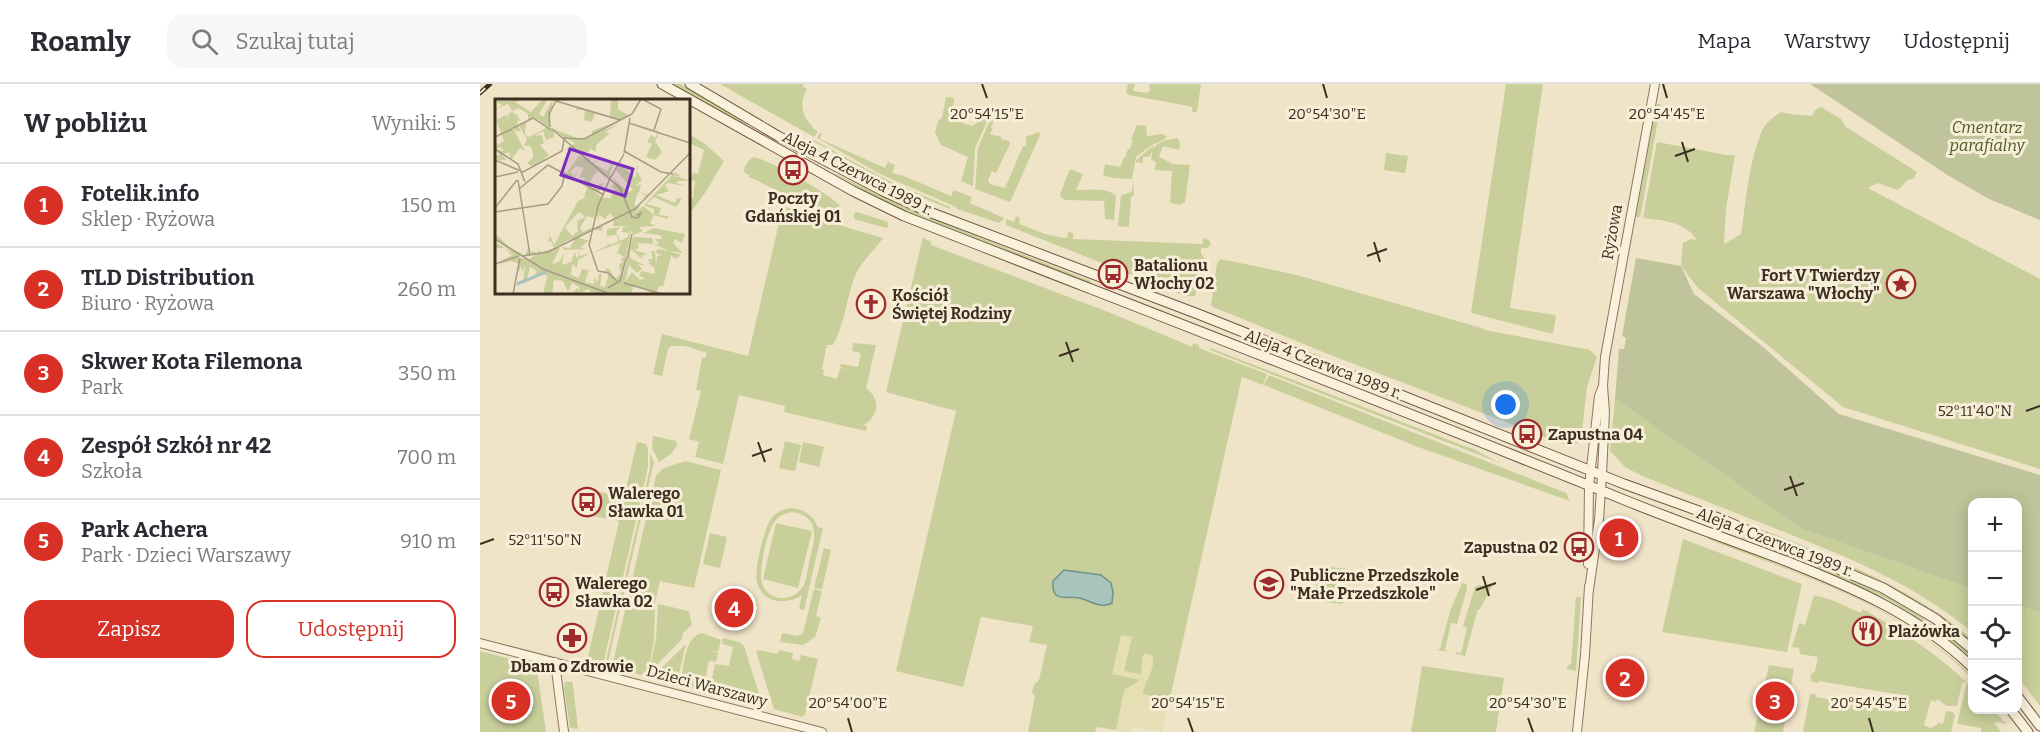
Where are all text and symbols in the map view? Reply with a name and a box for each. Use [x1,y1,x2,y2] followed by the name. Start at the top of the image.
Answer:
[167,14,587,68] search box
[30,25,131,58] text: Roamly
[188,25,221,58] icon: search
[236,28,355,55] text: Szukaj tutaj
[1697,28,1751,54] text: Mapa
[1784,28,1870,54] text: Warstwy
[1903,28,2010,54] text: Udostępnij
[495,99,690,294] inset map
[950,105,1024,123] text: 20°54'15"E
[1288,105,1366,123] text: 20°54'30"E
[1629,105,1705,123] text: 20°54'45"E
[24,108,147,139] text: W pobliżu
[372,111,456,135] text: Wyniki: 5
[1948,118,2025,155] park label: Cmentarz parafialny
[780,127,936,219] street label: Aleja 4 Czerwca 1989 r.
[777,154,809,186] bus stop icon: Poczty Gdańskiej 01
[81,180,199,207] text: Fotelik.info
[745,189,841,226] place label: Poczty Gdańskiej 01
[39,193,48,217] text: 1
[401,193,456,217] text: 150 m
[1598,202,1626,261] street label: Ryżowa
[81,207,215,231] text: Sklep · Ryżowa
[1134,256,1214,293] place label: Batalionu Włochy 02
[1097,258,1129,290] bus stop icon: Batalionu Włochy 02
[81,264,254,291] text: TLD Distribution
[1727,266,1880,303] place label: Fort V Twierdzy Warszawa "Włochy"
[1885,268,1917,300] place icon: Fort V Twierdzy Warszawa "Włochy"
[38,277,49,301] text: 2
[397,277,456,301] text: 260 m
[892,286,1012,323] place label: Kościół Świętej Rodziny
[855,288,887,320] church icon: Kościół Świętej Rodziny
[81,291,214,315] text: Biuro · Ryżowa
[1242,325,1404,403] street label: Aleja 4 Czerwca 1989 r.
[81,348,302,375] text: Skwer Kota Filemona
[38,361,49,385] text: 3
[398,361,456,385] text: 350 m
[81,375,123,399] text: Park
[1491,390,1520,419] your location
[1938,402,2012,420] text: 52°11'40"N
[1511,418,1543,450] bus stop icon: Zapustna 04
[1548,425,1643,444] place label: Zapustna 04
[81,432,271,459] text: Zespół Szkół nr 42
[37,445,50,469] text: 4
[398,445,456,469] text: 700 m
[81,459,142,483] text: Szkoła
[608,484,683,521] place label: Walerego Sławka 01
[571,486,603,518] bus stop icon: Walerego Sławka 01
[1968,498,2022,714] map controls
[1968,498,2022,552] button: +
[1694,503,1856,581] street label: Aleja 4 Czerwca 1989 r.
[81,516,208,543] text: Park Achera
[1600,516,1638,560] pin: 1
[38,529,49,553] text: 5
[400,529,456,553] text: 910 m
[508,531,582,549] text: 52°11'50"N
[1563,531,1595,563] bus stop icon: Zapustna 02
[1464,538,1558,557] place label: Zapustna 02
[81,543,291,567] text: Park · Dzieci Warszawy
[1968,552,2022,606] button: −
[1290,566,1459,603] place label: Publiczne Przedszkole "Małe Przedszkole"
[1253,568,1285,600] school or university icon: Publiczne Przedszkole "Małe Przedszkole"
[575,574,653,611] place label: Walerego Sławka 02
[538,576,570,608] bus stop icon: Walerego Sławka 02
[714,586,754,630] pin: 4
[24,600,234,658] button: Zapisz
[246,600,456,658] button: Udostępnij
[1968,606,2022,660] button: locate
[1851,615,1883,647] restaurant icon: Plażówka
[556,622,588,654] pharmacy icon: Dbam o Zdrowie
[1888,622,1960,641] place label: Plażówka
[1606,656,1644,700] pin: 2
[511,657,634,676] place label: Dbam o Zdrowie
[1968,660,2022,714] button: layers
[644,661,770,711] street label: Dzieci Warszawy
[492,678,531,724] pin: 5
[1756,678,1794,724] pin: 3
[809,694,887,712] text: 20°54'00"E
[1151,694,1225,712] text: 20°54'15"E
[1489,694,1567,712] text: 20°54'30"E
[1831,694,1907,712] text: 20°54'45"E

